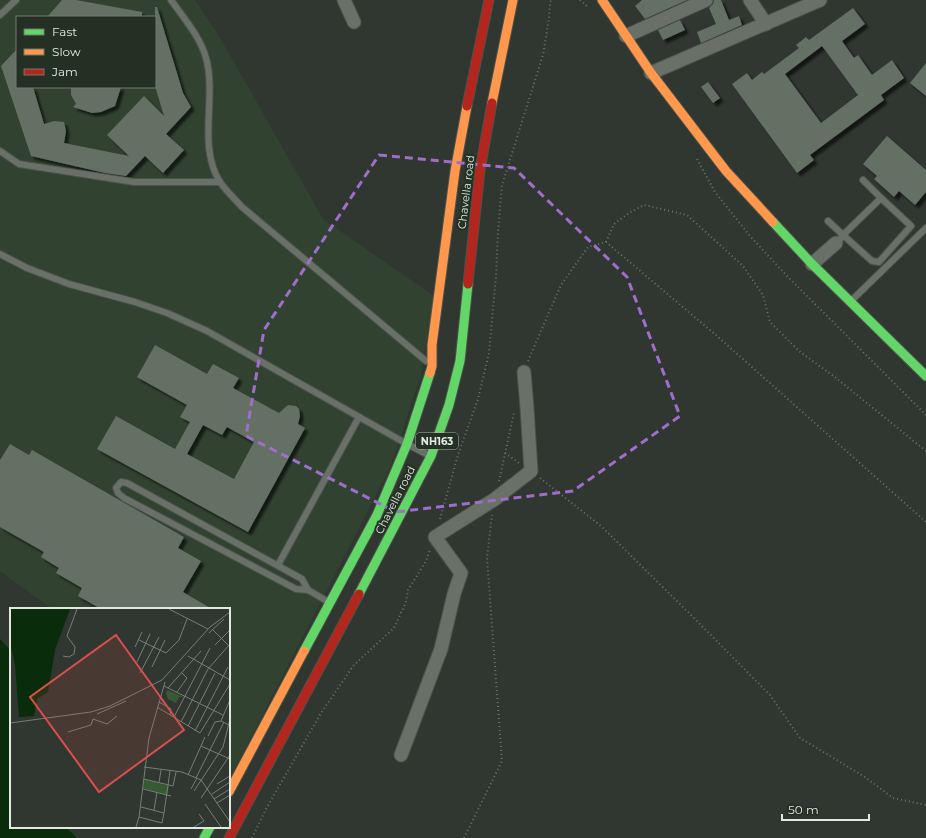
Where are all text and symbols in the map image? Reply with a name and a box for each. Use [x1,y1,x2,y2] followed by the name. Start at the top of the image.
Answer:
[16,16,156,88] legend
[52,24,77,39] text: Fast
[52,44,81,59] text: Slow
[51,64,78,79] text: Jam
[455,154,477,230] street label: Chavella road
[416,433,458,449] road number: NH163
[372,464,418,536] street label: Chavella road
[10,608,230,828] inset map
[782,796,869,822] scale bar
[788,802,819,817] text: 50 m

